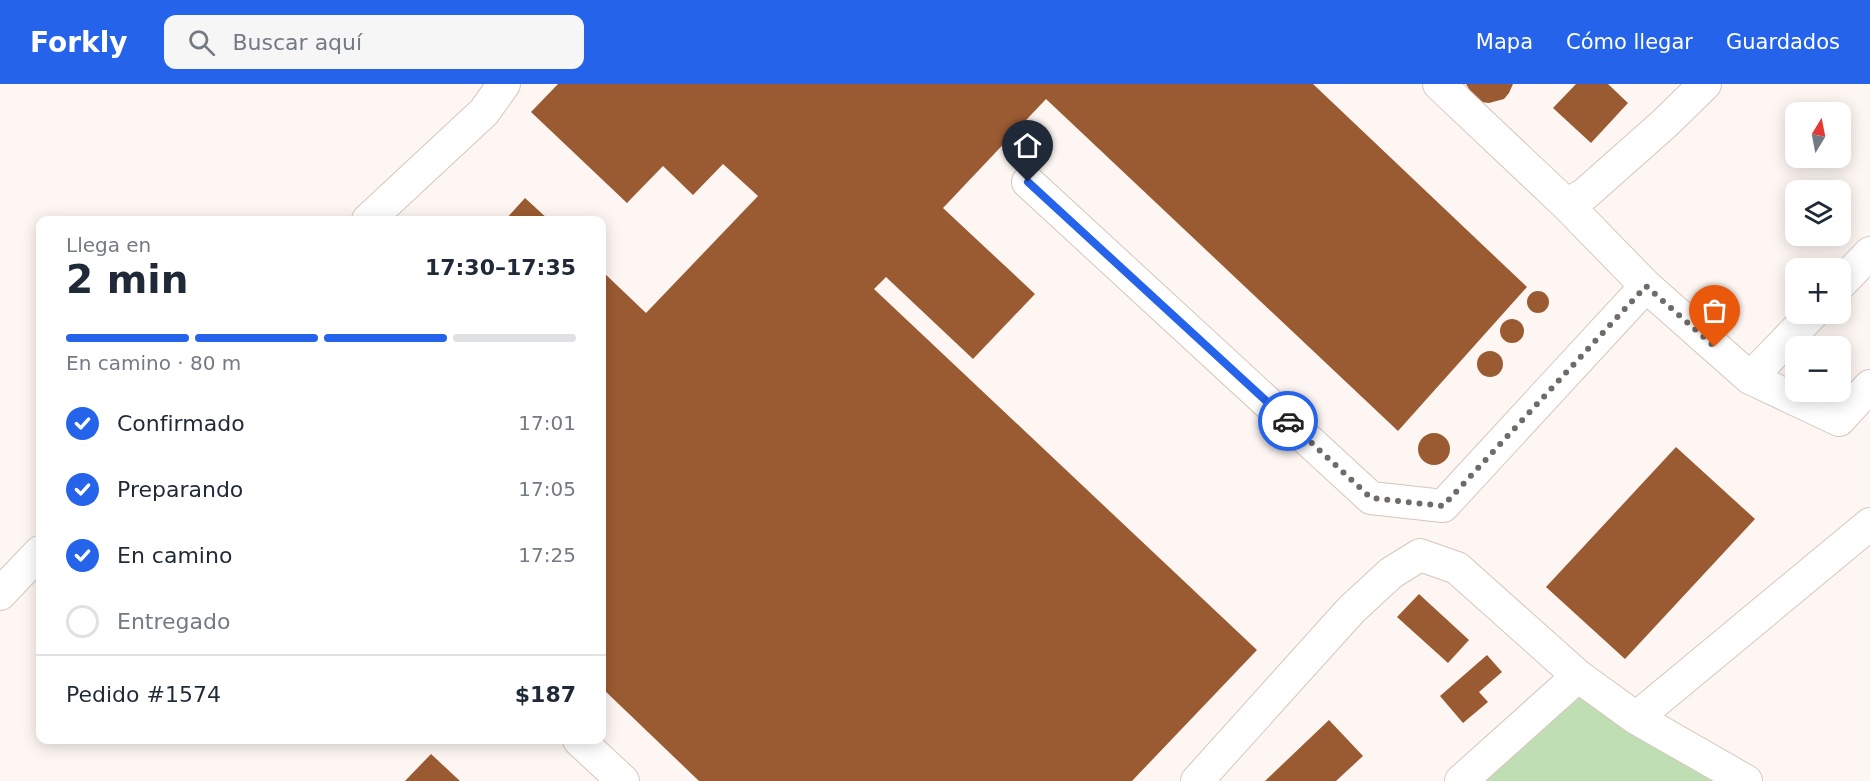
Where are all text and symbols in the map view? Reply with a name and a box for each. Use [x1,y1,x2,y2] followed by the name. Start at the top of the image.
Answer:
[164,15,584,69] search box
[30,26,128,59] text: Forkly
[185,26,218,59] icon: search
[233,30,362,55] text: Buscar aquí
[1476,30,1533,54] text: Mapa
[1566,30,1693,54] text: Cómo llegar
[1726,30,1840,54] text: Guardados
[1785,102,1851,168] north arrow
[1785,102,1851,402] map controls
[1002,120,1053,182] pin
[1011,129,1044,162] icon: home
[1785,180,1851,246] button: layers
[66,233,151,257] text: Llega en
[425,255,576,280] text: 17:30–17:35
[66,257,188,302] text: 2 min
[1785,258,1851,324] button: +
[1689,285,1740,347] pin
[1698,294,1731,327] icon: bag
[1785,336,1851,402] button: −
[66,351,241,375] text: En camino · 80 m
[1258,391,1318,451] courier
[1272,405,1305,438] icon: car
[66,407,99,440] icon: check
[117,411,245,436] text: Confirmado
[518,411,576,435] text: 17:01
[66,473,99,506] icon: check
[117,477,243,502] text: Preparando
[518,477,576,501] text: 17:05
[66,539,99,572] icon: check
[117,543,232,568] text: En camino
[518,543,576,567] text: 17:25
[117,609,230,634] text: Entregado
[66,682,221,707] text: Pedido #1574
[515,682,576,707] text: $187

